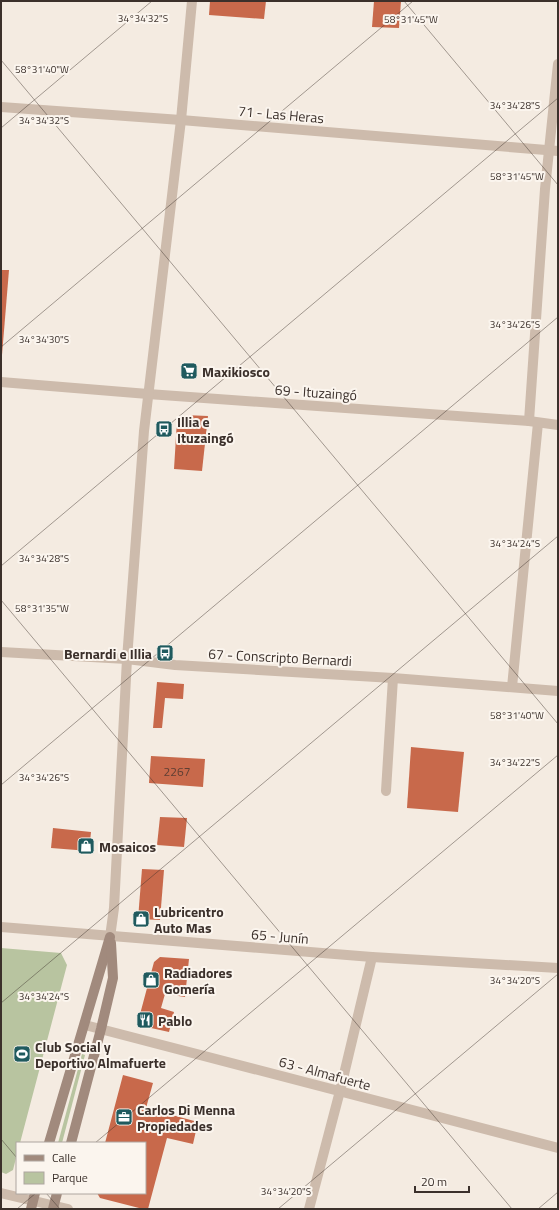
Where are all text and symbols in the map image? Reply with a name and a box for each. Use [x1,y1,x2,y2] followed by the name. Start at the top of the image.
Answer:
[118,11,168,26] text: 34°34'32"S
[384,12,438,27] text: 58°31'45"W
[15,62,69,77] text: 58°31'40"W
[490,98,540,113] text: 34°34'28"S
[237,100,325,128] street label: 71 - Las Heras
[19,113,69,128] text: 34°34'32"S
[490,169,544,184] text: 58°31'45"W
[490,317,540,332] text: 34°34'26"S
[19,332,69,347] text: 34°34'30"S
[179,361,199,381] supermarket icon: Maxikiosco
[202,361,270,382] place label: Maxikiosco
[274,379,358,405] street label: 69 - Ituzaingó
[177,411,234,448] place label: Illia e Ituzaingó
[154,419,174,439] bus stop icon: Illia e Ituzaingó
[490,536,540,551] text: 34°34'24"S
[19,551,69,566] text: 34°34'28"S
[15,601,69,616] text: 58°31'35"W
[64,643,152,664] place label: Bernardi e Illia
[155,643,175,663] bus stop icon: Bernardi e Illia
[208,643,352,671] street label: 67 - Conscripto Bernardi
[490,708,544,723] text: 58°31'40"W
[490,755,540,770] text: 34°34'22"S
[164,762,190,781] house number: 2267
[19,770,69,785] text: 34°34'26"S
[76,836,96,856] shop icon: Mosaicos
[99,836,156,857] place label: Mosaicos
[154,901,224,938] place label: Lubricentro Auto Mas
[131,909,151,929] shop icon: Lubricentro Auto Mas
[250,923,310,949] street label: 65 - Junín
[164,962,233,999] place label: Radiadores Gomería
[141,970,161,990] shop icon: Radiadores Gomería
[490,973,540,988] text: 34°34'20"S
[19,989,69,1004] text: 34°34'24"S
[135,1010,155,1030] restaurant icon: Pablo
[158,1010,192,1031] place label: Pablo
[35,1036,166,1073] place label: Club Social y Deportivo Almafuerte
[12,1044,32,1064] sports icon: Club Social y Deportivo Almafuerte
[277,1051,373,1095] street label: 63 - Almafuerte
[137,1099,235,1136] place label: Carlos Di Menna Propiedades
[114,1107,134,1127] office icon: Carlos Di Menna Propiedades
[16,1142,146,1194] legend
[52,1148,76,1167] text: Calle
[52,1168,88,1187] text: Parque
[415,1168,469,1194] scale bar
[421,1172,447,1191] text: 20 m
[261,1184,311,1199] text: 34°34'20"S

